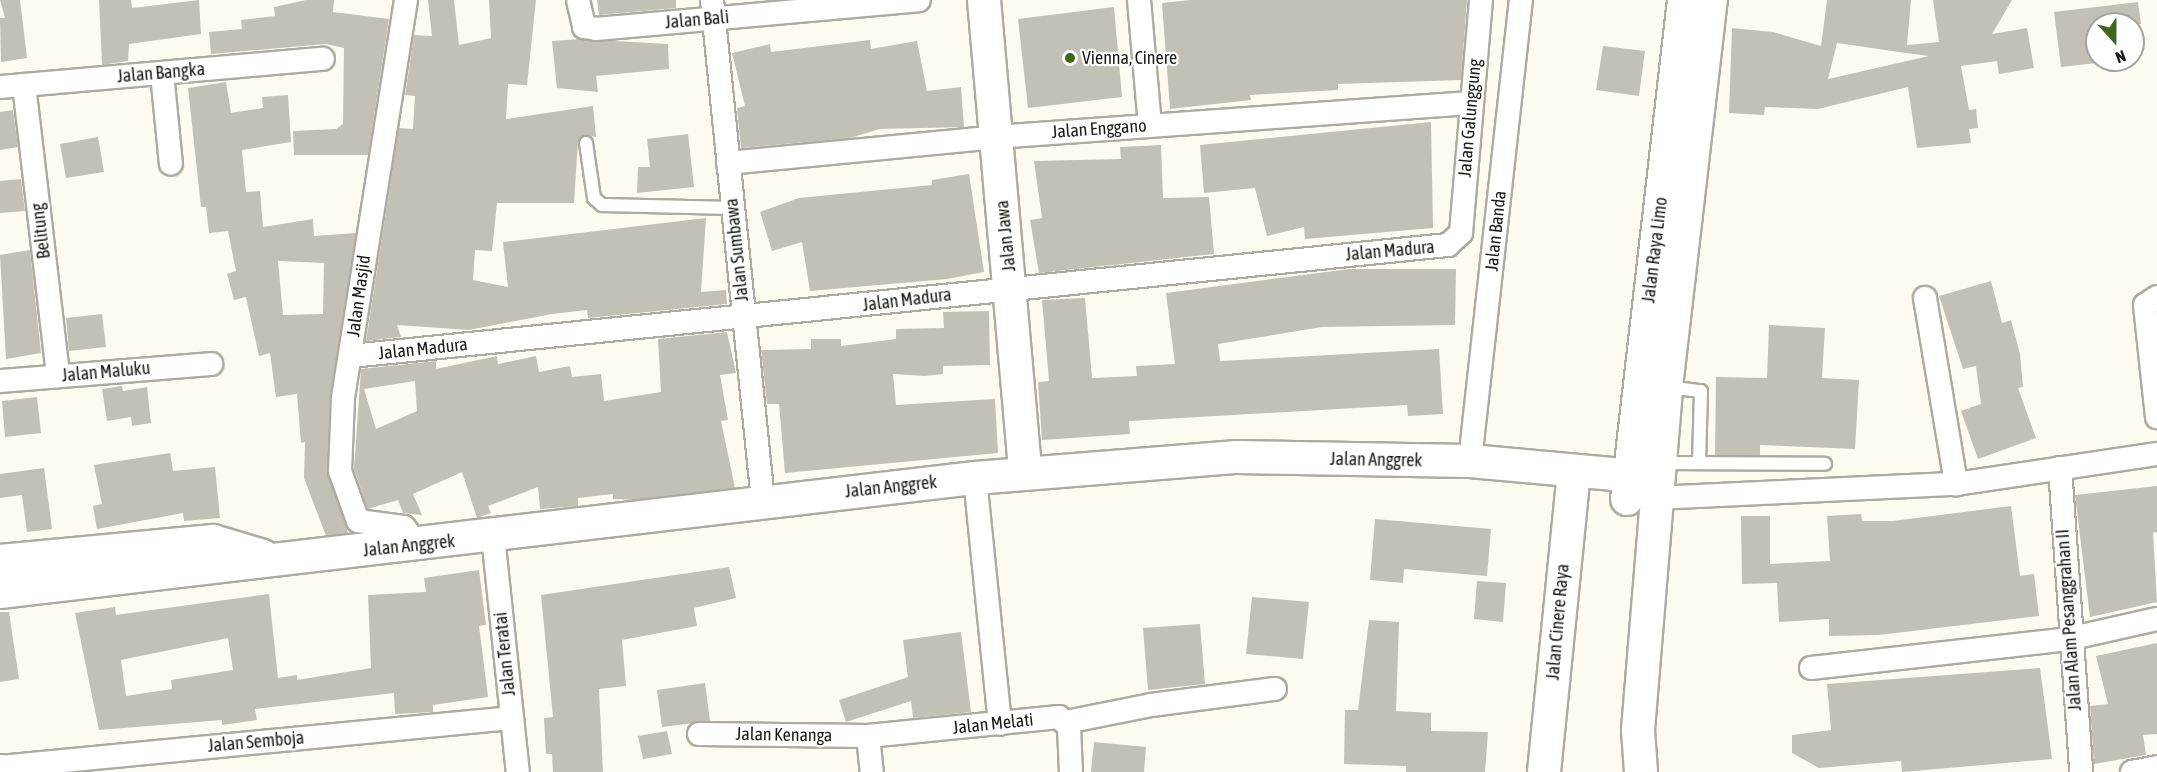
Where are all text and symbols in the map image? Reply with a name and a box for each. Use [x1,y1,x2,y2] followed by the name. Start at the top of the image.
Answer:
[664,6,730,34] street label: Jalan Bali
[2085,12,2145,72] north arrow
[1082,47,1177,69] place label: Vienna, Cinere
[2113,47,2128,67] text: N
[1063,51,1077,65] marker: Vienna, Cinere
[116,58,206,88] street label: Jalan Bangka
[1454,58,1486,178] street label: Jalan Galunggung
[1051,115,1147,143] street label: Jalan Enggano
[1481,190,1511,272] street label: Jalan Banda
[1638,196,1672,304] street label: Jalan Raya Limo
[721,197,753,303] street label: Jalan Sumbawa
[992,199,1020,273] street label: Jalan Jawa
[27,202,55,260] street label: Belitung
[1345,236,1435,266] street label: Jalan Madura
[343,254,375,338] street label: Jalan Masjid
[861,284,953,316] street label: Jalan Madura
[377,334,469,364] street label: Jalan Madura
[61,357,151,387] street label: Jalan Maluku
[1330,448,1422,472] street label: Jalan Anggrek
[844,471,938,503] street label: Jalan Anggrek
[2052,528,2086,712] street label: Jalan Alam Pesanggrahan II
[362,530,456,562] street label: Jalan Anggrek
[1542,563,1574,681] street label: Jalan Cinere Raya
[490,611,520,697] street label: Jalan Teratai
[952,709,1034,739] street label: Jalan Melati
[735,723,833,747] street label: Jalan Kenanga
[207,727,305,757] street label: Jalan Semboja

